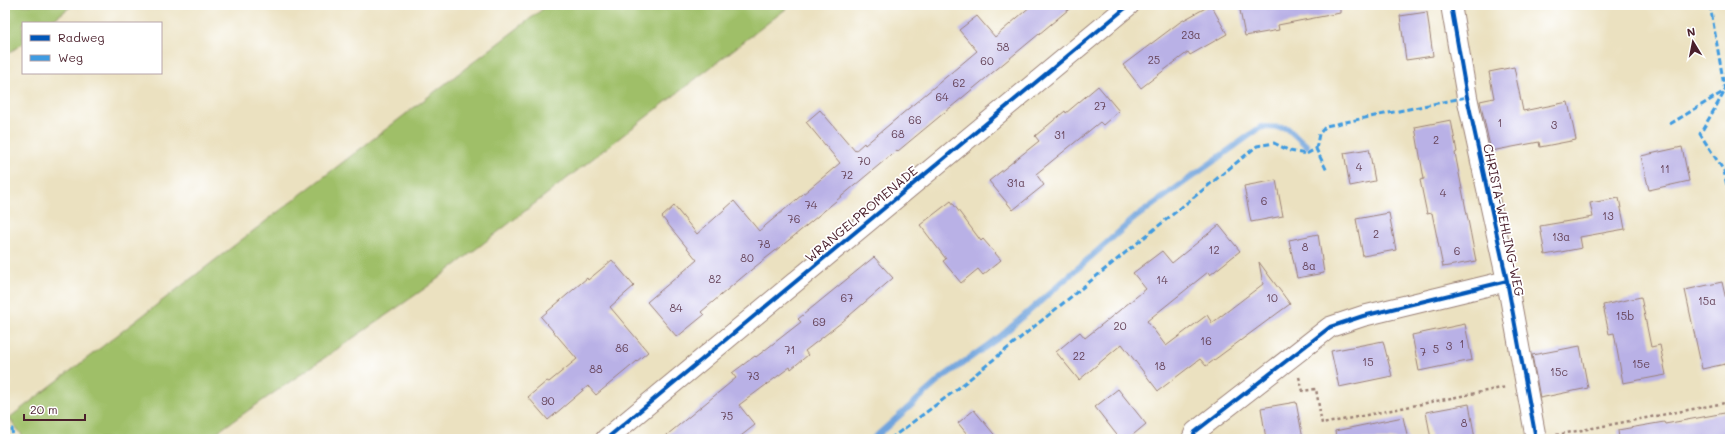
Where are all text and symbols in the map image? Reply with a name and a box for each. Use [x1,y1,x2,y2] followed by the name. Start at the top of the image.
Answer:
[22,22,162,74] legend
[1673,22,1713,62] north arrow
[1686,24,1697,40] text: N
[1181,27,1201,42] house number: 23a
[58,29,105,45] text: Radweg
[996,39,1010,54] house number: 58
[58,49,83,65] text: Weg
[1148,52,1160,67] house number: 25
[980,53,994,68] house number: 60
[953,75,965,90] house number: 62
[935,89,949,104] house number: 64
[1094,98,1106,113] house number: 27
[908,112,922,127] house number: 66
[1498,115,1502,130] house number: 1
[1551,117,1558,132] house number: 3
[891,126,905,141] house number: 68
[1054,127,1066,142] house number: 31
[1433,132,1439,147] house number: 2
[1480,142,1529,298] street label: CHRISTA-WEHLING-WEG
[858,153,871,168] house number: 70
[1356,159,1363,174] house number: 4
[1660,161,1670,176] house number: 11
[801,162,920,266] street label: WRANGELPROMENADE
[841,167,853,182] house number: 72
[1007,175,1025,190] house number: 31a
[1440,185,1447,200] house number: 4
[1261,193,1267,208] house number: 6
[805,197,818,212] house number: 74
[1602,208,1614,223] house number: 13
[788,211,800,226] house number: 76
[1373,226,1379,241] house number: 2
[1552,229,1570,244] house number: 13a
[758,236,771,251] house number: 78
[1302,239,1309,254] house number: 8
[1208,242,1220,257] house number: 12
[1454,243,1460,258] house number: 6
[740,250,754,265] house number: 80
[1302,258,1316,273] house number: 8a
[709,271,721,286] house number: 82
[1156,272,1168,287] house number: 14
[841,290,853,305] house number: 67
[1266,290,1278,305] house number: 10
[1698,293,1716,308] house number: 15a
[669,300,683,315] house number: 84
[1616,308,1634,323] house number: 15b
[812,314,826,329] house number: 69
[1114,318,1127,333] house number: 20
[1200,333,1212,348] house number: 16
[1460,336,1464,351] house number: 1
[1446,338,1453,353] house number: 3
[615,340,629,355] house number: 86
[1433,341,1439,356] house number: 5
[784,342,796,357] house number: 71
[1420,344,1426,359] house number: 7
[1073,348,1085,363] house number: 22
[1362,354,1374,369] house number: 15
[1632,356,1650,371] house number: 15e
[1154,358,1166,373] house number: 18
[589,361,603,376] house number: 88
[1550,364,1568,379] house number: 15c
[747,368,760,383] house number: 73
[541,393,555,408] house number: 90
[24,396,85,422] scale bar
[30,401,58,417] text: 20 m
[721,408,733,423] house number: 75
[1461,415,1468,430] house number: 8

